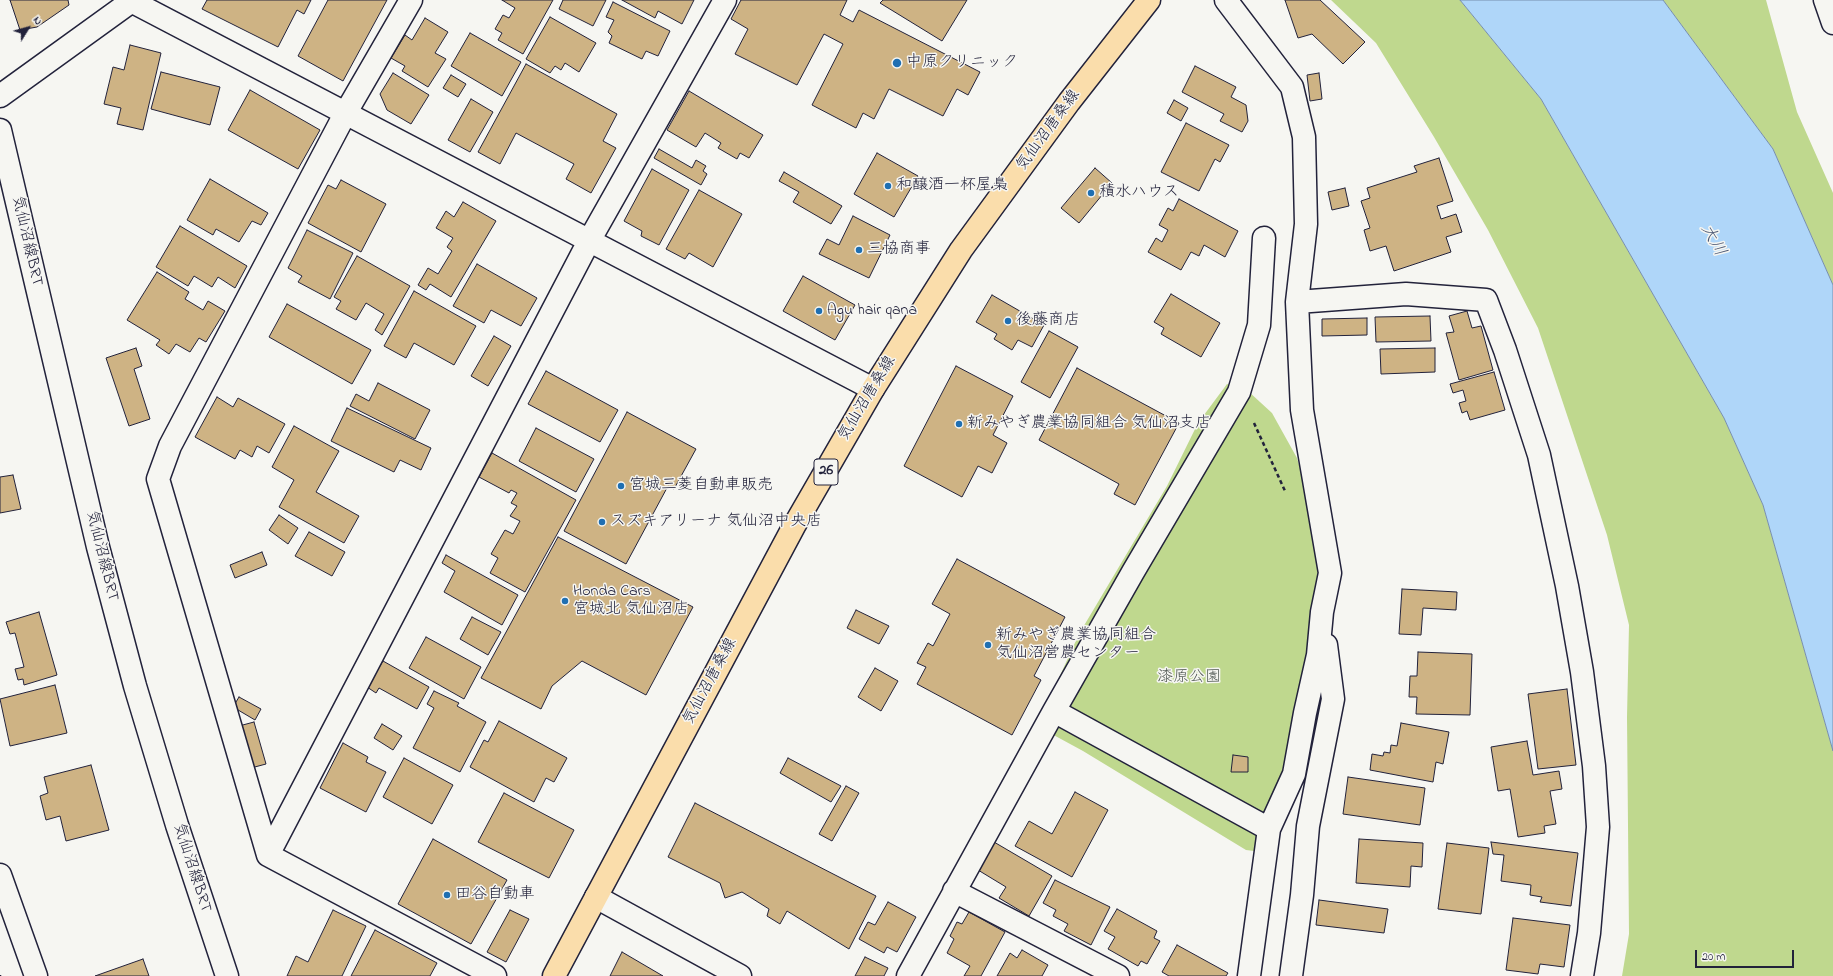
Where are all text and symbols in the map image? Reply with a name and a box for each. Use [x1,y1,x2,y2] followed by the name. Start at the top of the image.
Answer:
[8,8,48,48] north arrow
[29,13,46,29] text: N
[906,53,1018,73] place label: 中原クリニック
[891,57,903,69] marker: 中原クリニック
[1013,87,1085,175] street label: 気仙沼唐桑線
[896,176,1008,196] place label: 和醸酒一杯屋梟
[883,181,893,191] marker: 和醸酒一杯屋梟
[1099,183,1179,203] place label: 積水ハウス
[1086,188,1096,198] marker: 積水ハウス
[6,194,46,288] street label: 気仙沼線BRT
[1695,221,1729,261] water label: 大川
[867,240,931,260] place label: 三協商事
[854,245,864,255] marker: 三協商事
[827,301,917,321] place label: Agu hair qana
[814,306,824,316] marker: Agu hair qana
[1016,311,1080,331] place label: 後藤商店
[1003,316,1013,326] marker: 後藤商店
[835,353,901,445] street label: 気仙沼唐桑線
[967,414,1211,434] place label: 新みやぎ農業協同組合 気仙沼支店
[954,419,964,429] marker: 新みやぎ農業協同組合 気仙沼支店
[814,459,838,485] road number: 26
[629,476,773,496] place label: 宮城三菱自動車販売
[616,481,626,491] marker: 宮城三菱自動車販売
[80,509,122,603] street label: 気仙沼線BRT
[610,512,822,532] place label: スズキアリーナ 気仙沼中央店
[597,517,607,527] marker: スズキアリーナ 気仙沼中央店
[573,582,689,620] place label: Honda Cars 宮城北 気仙沼店
[560,596,570,606] marker: Honda Cars 宮城北 気仙沼店
[996,626,1156,664] place label: 新みやぎ農業協同組合 気仙沼営農センター
[680,635,742,729] street label: 気仙沼唐桑線
[983,640,993,650] marker: 新みやぎ農業協同組合 気仙沼営農センター
[1157,668,1221,688] park label: 漆原公園
[168,821,214,915] street label: 気仙沼線BRT
[455,885,535,905] place label: 田谷自動車
[442,890,452,900] marker: 田谷自動車
[1697,942,1796,968] scale bar
[1702,948,1725,966] text: 20 m

